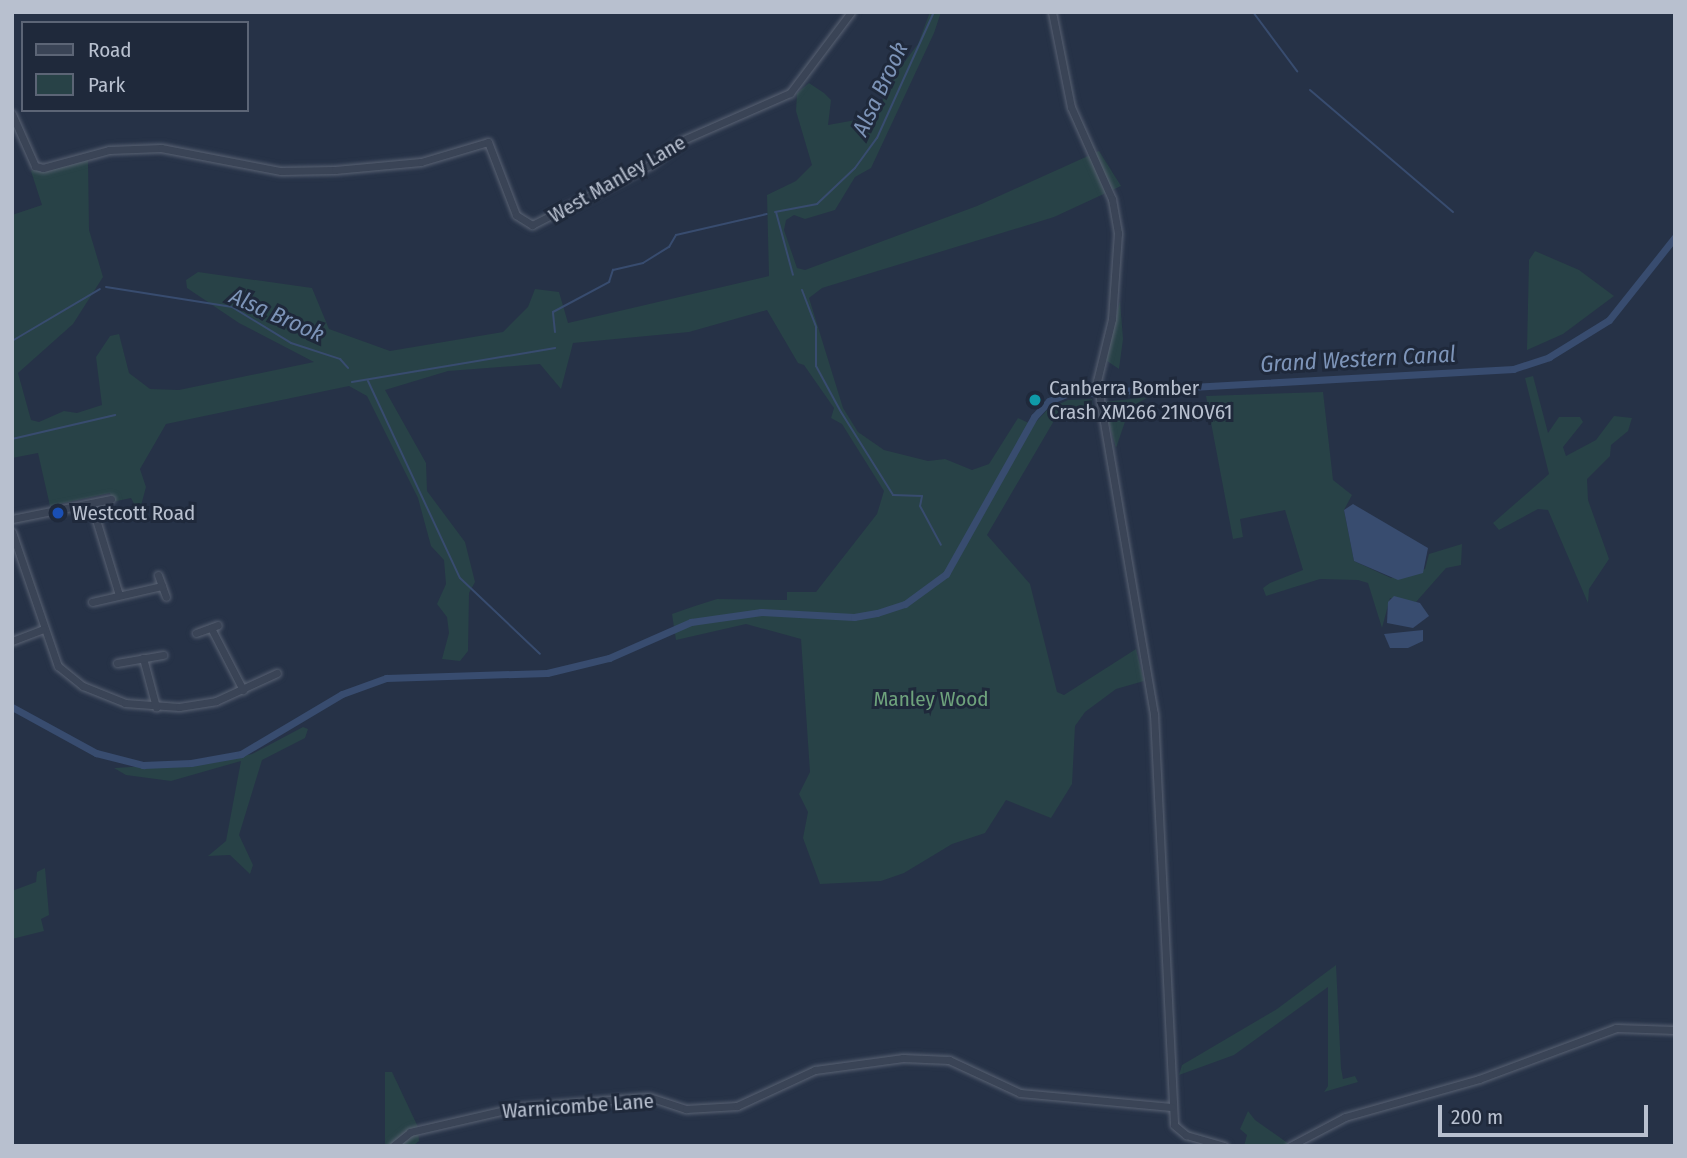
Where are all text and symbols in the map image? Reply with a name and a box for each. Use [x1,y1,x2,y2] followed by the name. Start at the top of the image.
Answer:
[21,21,248,112] legend
[88,37,132,63] text: Road
[846,38,914,140] water label: Alsa Brook
[88,72,125,98] text: Park
[544,130,690,228] street label: West Manley Lane
[226,282,328,348] water label: Alsa Brook
[1260,340,1456,378] water label: Grand Western Canal
[1049,375,1232,425] place label: Canberra Bomber Crash XM266 21NOV61
[1027,392,1043,408] marker: Canberra Bomber Crash XM266 21NOV61
[72,500,195,526] place label: Westcott Road
[50,505,66,521] marker: Westcott Road
[873,686,989,712] park label: Manley Wood
[501,1088,655,1124] street label: Warnicombe Lane
[1442,1092,1652,1136] scale bar
[1451,1104,1503,1130] text: 200 m

